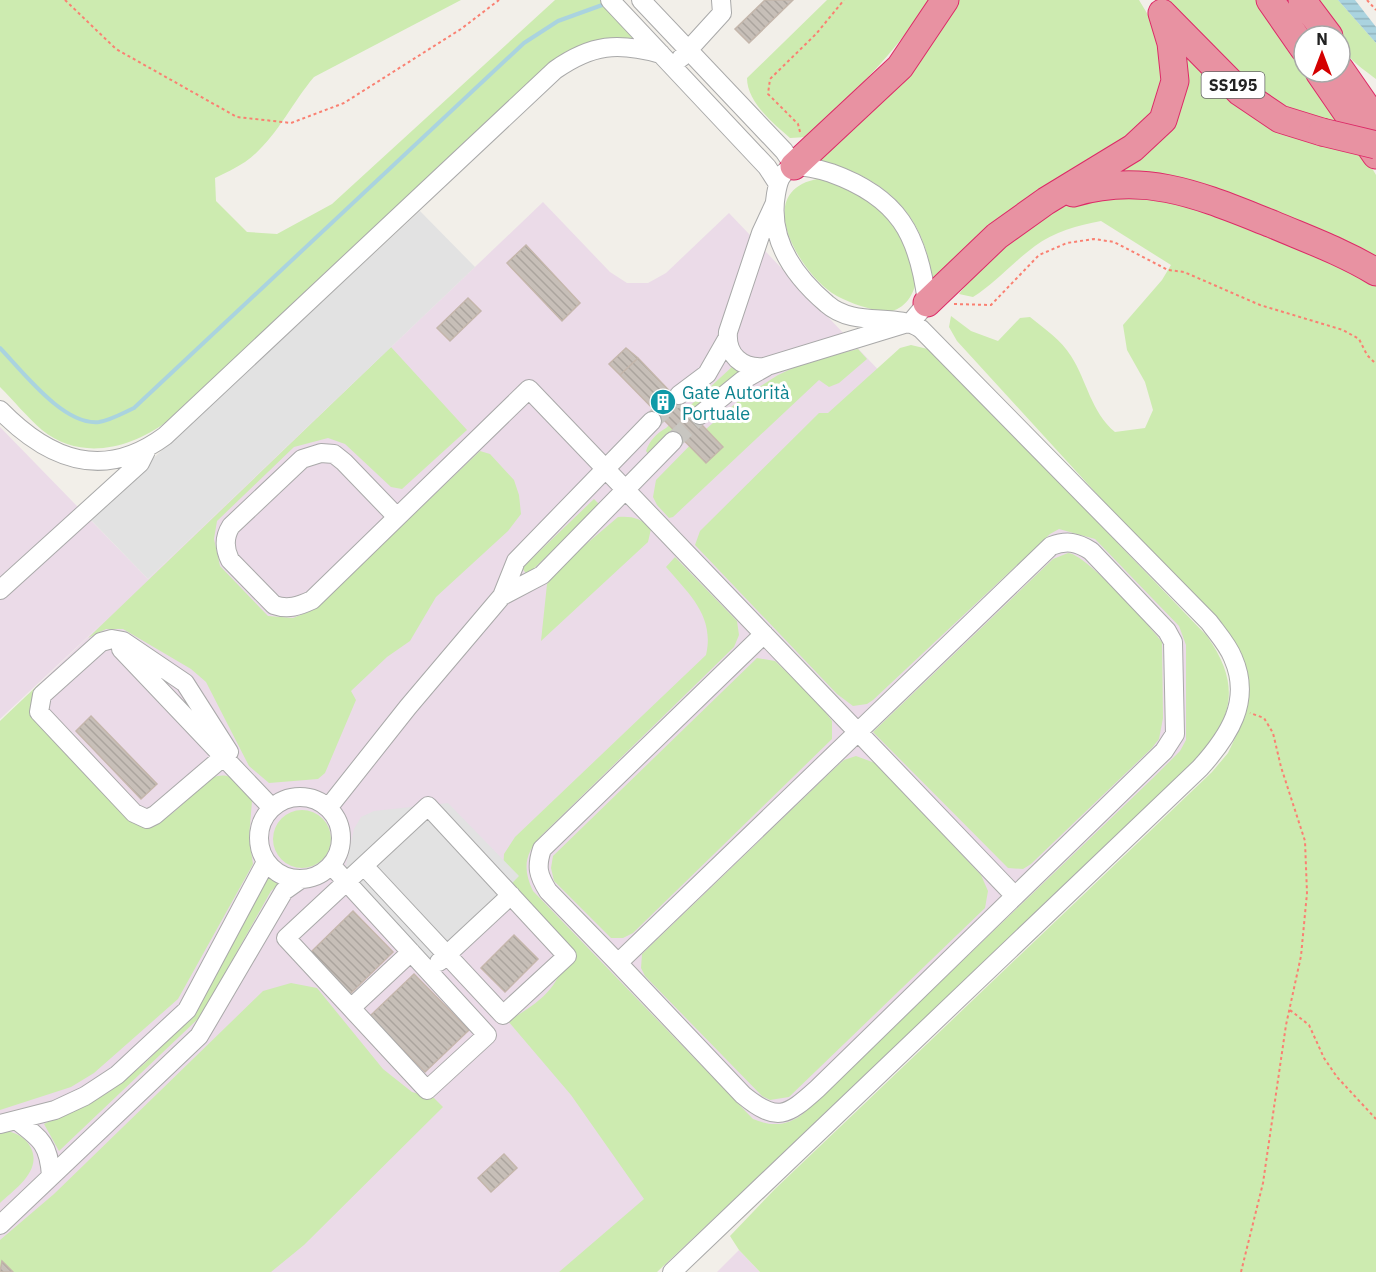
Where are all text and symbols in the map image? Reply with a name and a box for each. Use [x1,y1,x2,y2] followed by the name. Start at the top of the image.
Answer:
[1292,24,1352,84] north arrow
[1316,29,1328,49] text: N
[1202,72,1264,98] road number: SS195
[682,381,790,425] place label: Gate Autorità Portuale
[648,387,678,417] building icon: Gate Autorità Portuale

